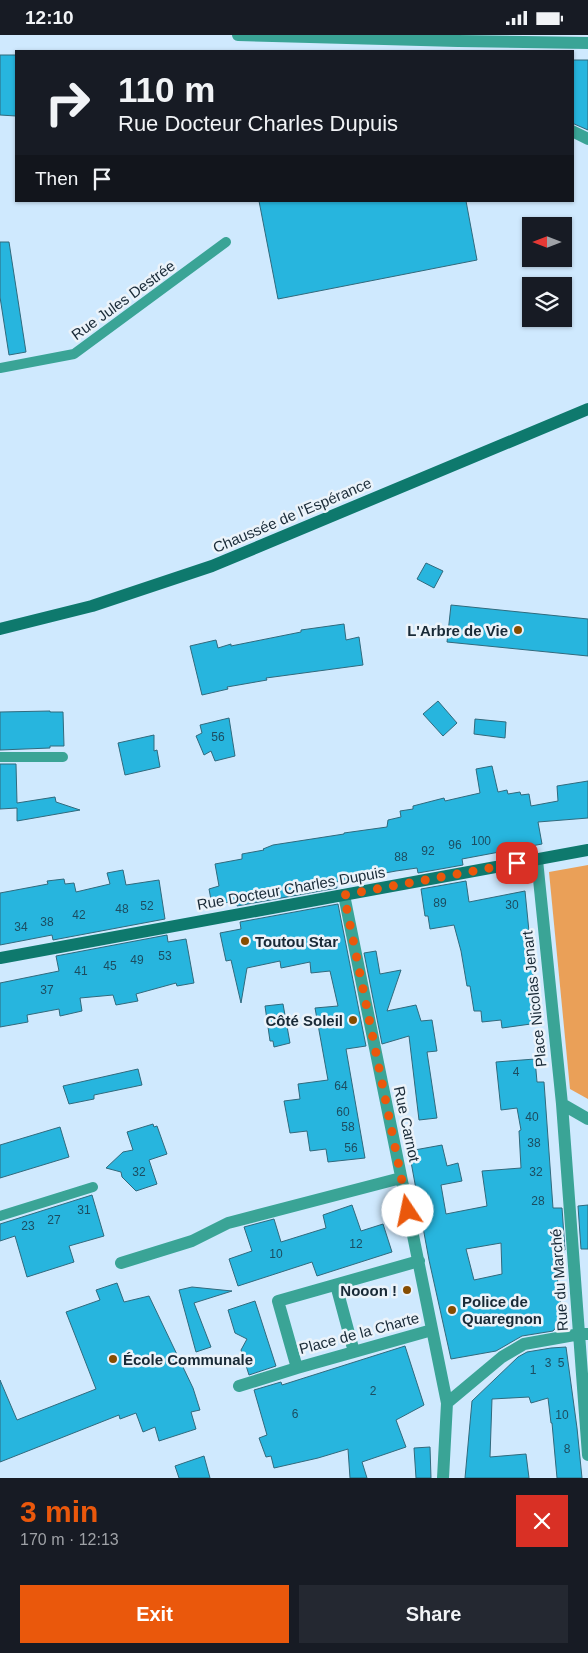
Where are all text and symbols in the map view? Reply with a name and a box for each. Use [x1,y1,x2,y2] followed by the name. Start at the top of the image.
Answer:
[25,7,74,28] text: 12:10
[35,70,100,135] icon: right
[118,70,215,109] text: 110 m
[118,111,398,136] text: Rue Docteur Charles Dupuis
[88,165,116,193] icon: arrive
[35,168,78,189] text: Then
[522,217,572,267] north arrow
[522,217,572,327] map controls
[68,257,178,343] street label: Rue Jules Destrée
[522,277,572,327] button: layers
[210,474,374,556] street label: Chaussée de l'Espérance
[407,622,508,639] place label: L'Arbre de Vie
[512,624,524,636] marker: L'Arbre de Vie
[211,730,225,744] house number: 56
[471,834,491,848] house number: 100
[448,838,462,852] house number: 96
[496,842,538,884] pin
[421,844,435,858] house number: 92
[503,849,531,877] icon: arrive
[394,850,408,864] house number: 88
[196,863,386,913] street label: Rue Docteur Charles Dupuis
[433,896,447,910] house number: 89
[505,898,519,912] house number: 30
[140,899,154,913] house number: 52
[115,902,129,916] house number: 48
[72,908,86,922] house number: 42
[40,915,54,929] house number: 38
[14,920,28,934] house number: 34
[518,929,550,1068] street label: Place Nicolas Jenart
[255,933,338,950] place label: Toutou Star
[239,935,251,947] marker: Toutou Star
[158,949,172,963] house number: 53
[130,953,144,967] house number: 49
[103,959,117,973] house number: 45
[74,964,88,978] house number: 41
[40,983,54,997] house number: 37
[265,1012,343,1029] place label: Côté Soleil
[347,1014,359,1026] marker: Côté Soleil
[513,1065,520,1079] house number: 4
[334,1079,348,1093] house number: 64
[391,1085,423,1164] street label: Rue Carnot
[336,1105,350,1119] house number: 60
[525,1110,539,1124] house number: 40
[341,1120,355,1134] house number: 58
[527,1136,541,1150] house number: 38
[344,1141,358,1155] house number: 56
[132,1165,146,1179] house number: 32
[529,1165,543,1179] house number: 32
[381,1184,433,1236] position arrow
[531,1194,545,1208] house number: 28
[77,1203,91,1217] house number: 31
[47,1213,61,1227] house number: 27
[21,1219,35,1233] house number: 23
[547,1228,571,1332] street label: Rue du Marché
[349,1237,363,1251] house number: 12
[269,1247,283,1261] house number: 10
[340,1282,397,1299] place label: Nooon !
[401,1284,413,1296] marker: Nooon !
[462,1293,542,1327] place label: Police de Quaregnon
[446,1304,458,1316] marker: Police de Quaregnon
[297,1309,421,1357] street label: Place de la Charte
[123,1351,253,1368] place label: École Communale
[107,1353,119,1365] marker: École Communale
[545,1356,552,1370] house number: 3
[558,1356,565,1370] house number: 5
[530,1363,537,1377] house number: 1
[370,1384,377,1398] house number: 2
[292,1407,299,1421] house number: 6
[555,1408,569,1422] house number: 10
[564,1442,571,1456] house number: 8
[20,1495,98,1528] text: 3 min
[516,1495,568,1547] button: close
[20,1531,119,1548] text: 170 m · 12:13
[20,1585,289,1643] button: Exit
[299,1585,568,1643] button: Share

